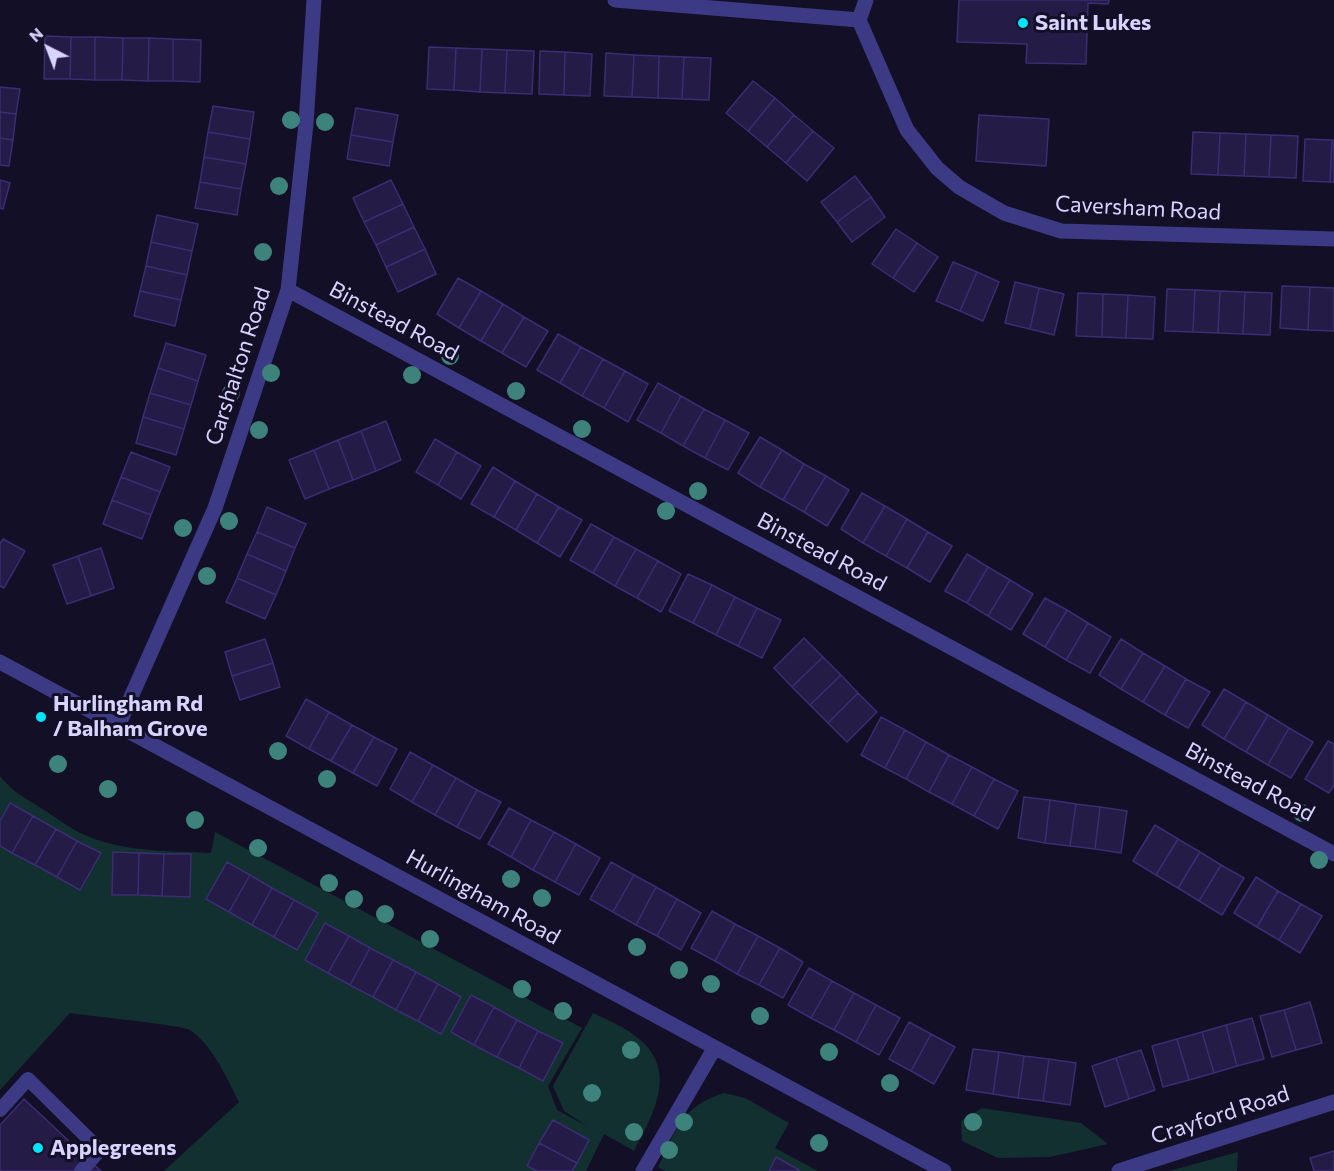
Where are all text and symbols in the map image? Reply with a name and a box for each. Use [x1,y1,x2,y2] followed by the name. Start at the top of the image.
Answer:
[1035,10,1151,36] place label: Saint Lukes
[1016,16,1030,30] marker: Saint Lukes
[18,18,78,78] north arrow
[25,23,46,45] text: N
[1054,190,1222,226] street label: Caversham Road
[325,276,463,366] street label: Binstead Road
[200,284,276,448] street label: Carshalton Road
[753,507,891,597] street label: Binstead Road
[53,691,208,742] place label: Hurlingham Rd / Balham Grove
[34,710,48,724] marker: Hurlingham Rd / Balham Grove
[1181,737,1319,827] street label: Binstead Road
[401,844,565,950] street label: Hurlingham Road
[1147,1080,1293,1150] street label: Crayford Road
[50,1135,176,1161] place label: Applegreens
[31,1141,45,1155] marker: Applegreens

